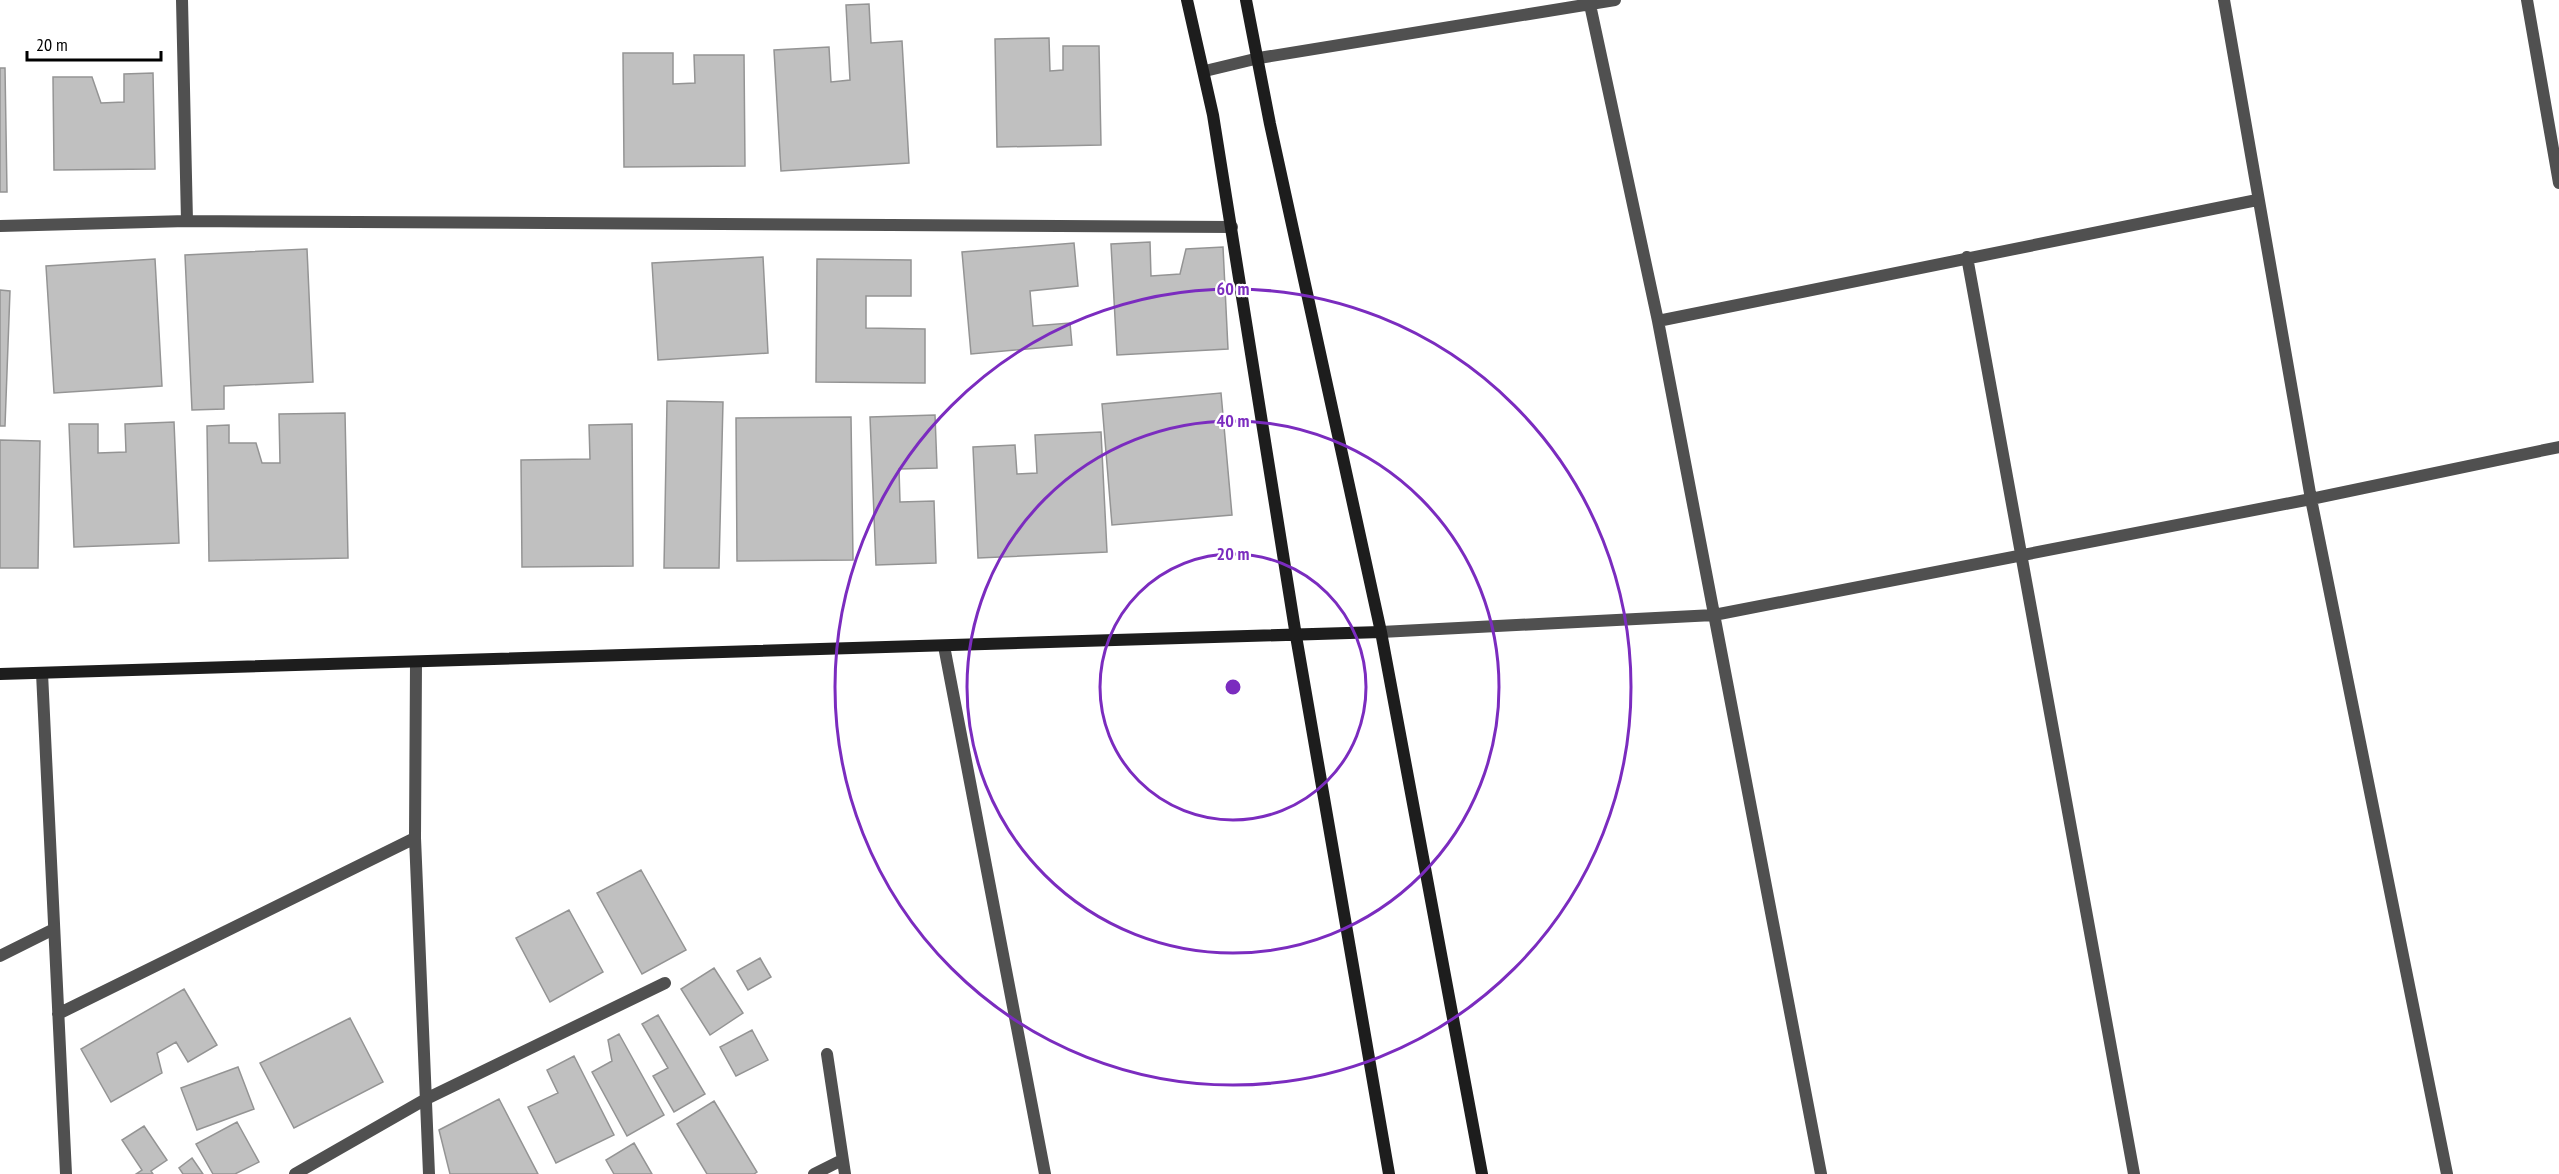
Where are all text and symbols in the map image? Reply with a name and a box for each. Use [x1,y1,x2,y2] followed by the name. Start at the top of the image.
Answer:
[27,24,160,62] scale bar
[36,33,68,56] text: 20 m
[1217,277,1249,300] text: 60 m
[1217,409,1249,432] text: 40 m
[1217,542,1249,565] text: 20 m
[1223,677,1243,697] centre of rings

